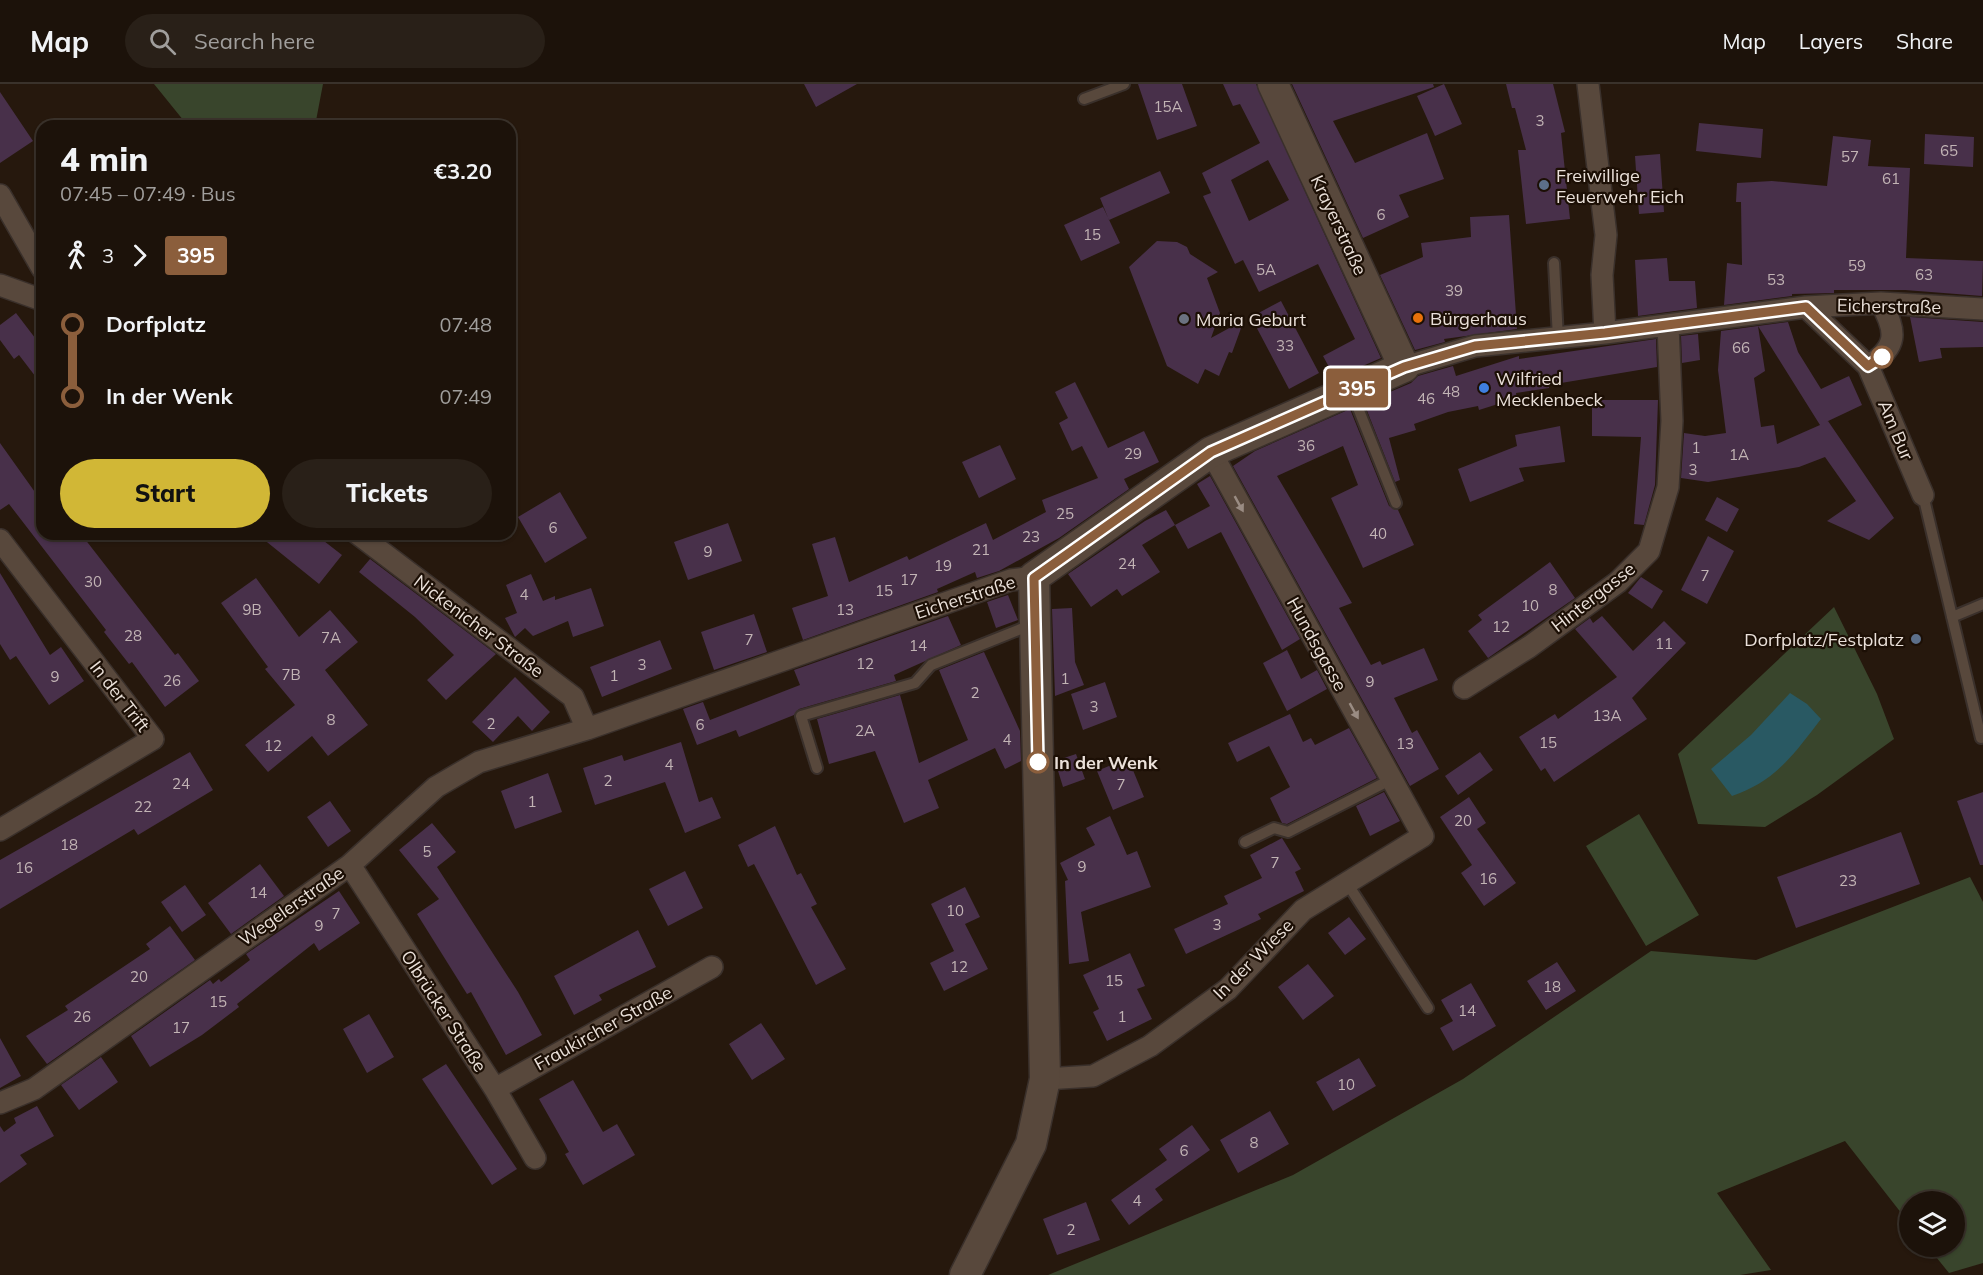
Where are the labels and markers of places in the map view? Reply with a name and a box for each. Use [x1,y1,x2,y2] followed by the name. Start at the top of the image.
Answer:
[1556,164,1684,208] place label: Freiwillige Feuerwehr Eich
[1537,178,1551,192] marker: Freiwillige Feuerwehr Eich
[1430,307,1527,330] place label: Bürgerhaus
[1196,308,1306,331] place label: Maria Geburt
[1411,311,1425,325] marker: Bürgerhaus
[1177,312,1191,326] marker: Maria Geburt
[1871,346,1893,368] unlabelled marker
[1496,367,1604,411] place label: Wilfried Mecklenbeck
[1477,381,1491,395] marker: Wilfried Mecklenbeck
[1744,628,1904,651] place label: Dorfplatz/Festplatz
[1909,632,1923,646] marker: Dorfplatz/Festplatz
[1027,751,1049,773] marker: In der Wenk
[1054,751,1159,774] place label: In der Wenk

